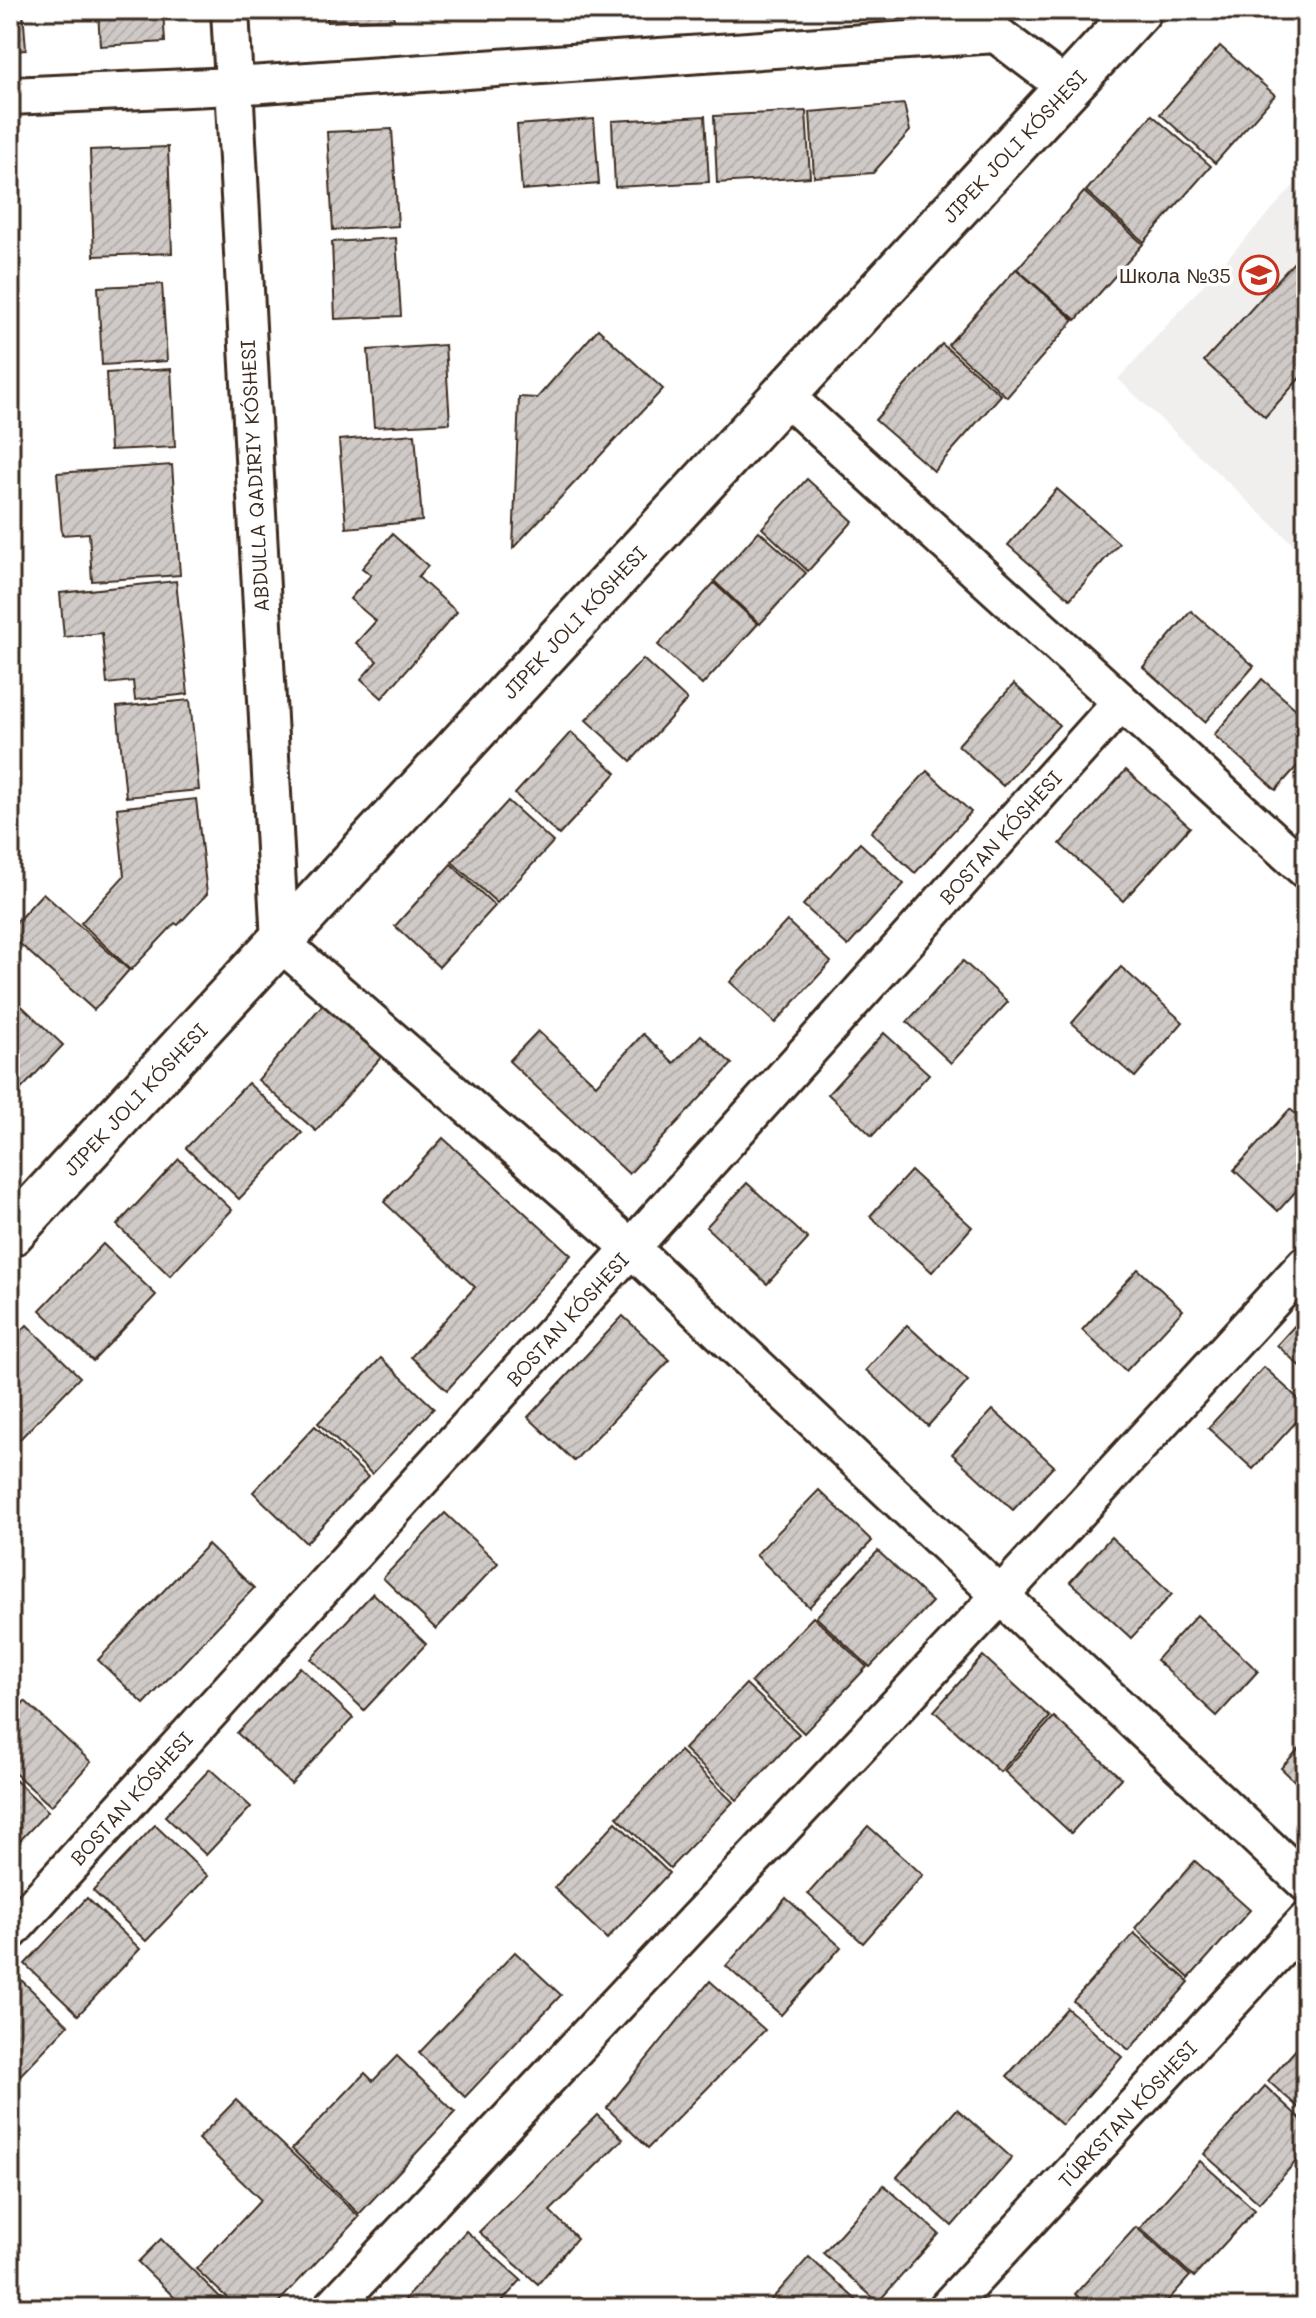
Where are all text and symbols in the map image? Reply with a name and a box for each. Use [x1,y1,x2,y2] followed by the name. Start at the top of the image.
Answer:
[936,64,1092,228] street label: JIPEK JOLI KÓSHESI
[1238,254,1280,296] school or university icon: Школа №35
[1119,262,1231,288] place label: Школа №35
[234,339,274,613] street label: ABDULLA QADIRIY KÓSHESI
[496,540,652,704] street label: JIPEK JOLI KÓSHESI
[933,765,1067,909] street label: BOSTAN KÓSHESI
[57,1017,213,1181] street label: JIPEK JOLI KÓSHESI
[500,1247,634,1391] street label: BOSTAN KÓSHESI
[64,1726,198,1870] street label: BOSTAN KÓSHESI
[1052,2035,1202,2193] street label: TÚRKSTAN KÓSHESI

